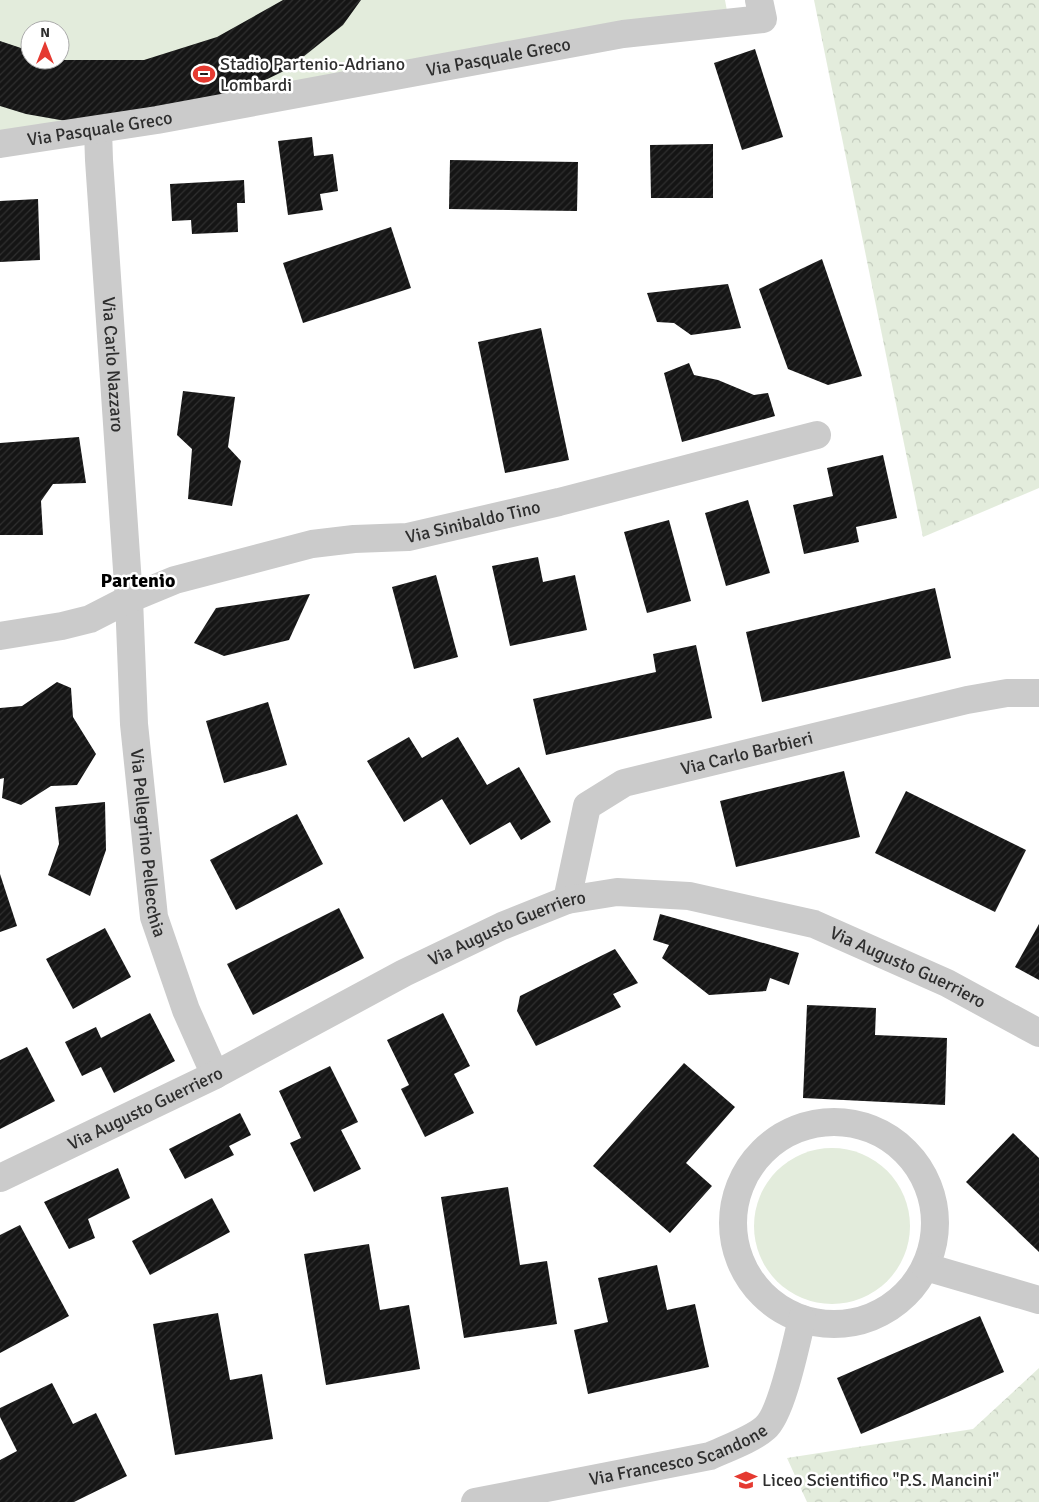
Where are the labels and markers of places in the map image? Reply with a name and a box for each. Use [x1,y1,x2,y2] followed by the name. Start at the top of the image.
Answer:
[220,53,405,96] place label: Stadio Partenio-Adriano Lombardi
[191,61,217,87] sports icon: Stadio Partenio-Adriano Lombardi
[733,1467,759,1493] school or university icon: Liceo Scientifico "P.S. Mancini"
[762,1469,999,1491] place label: Liceo Scientifico "P.S. Mancini"

